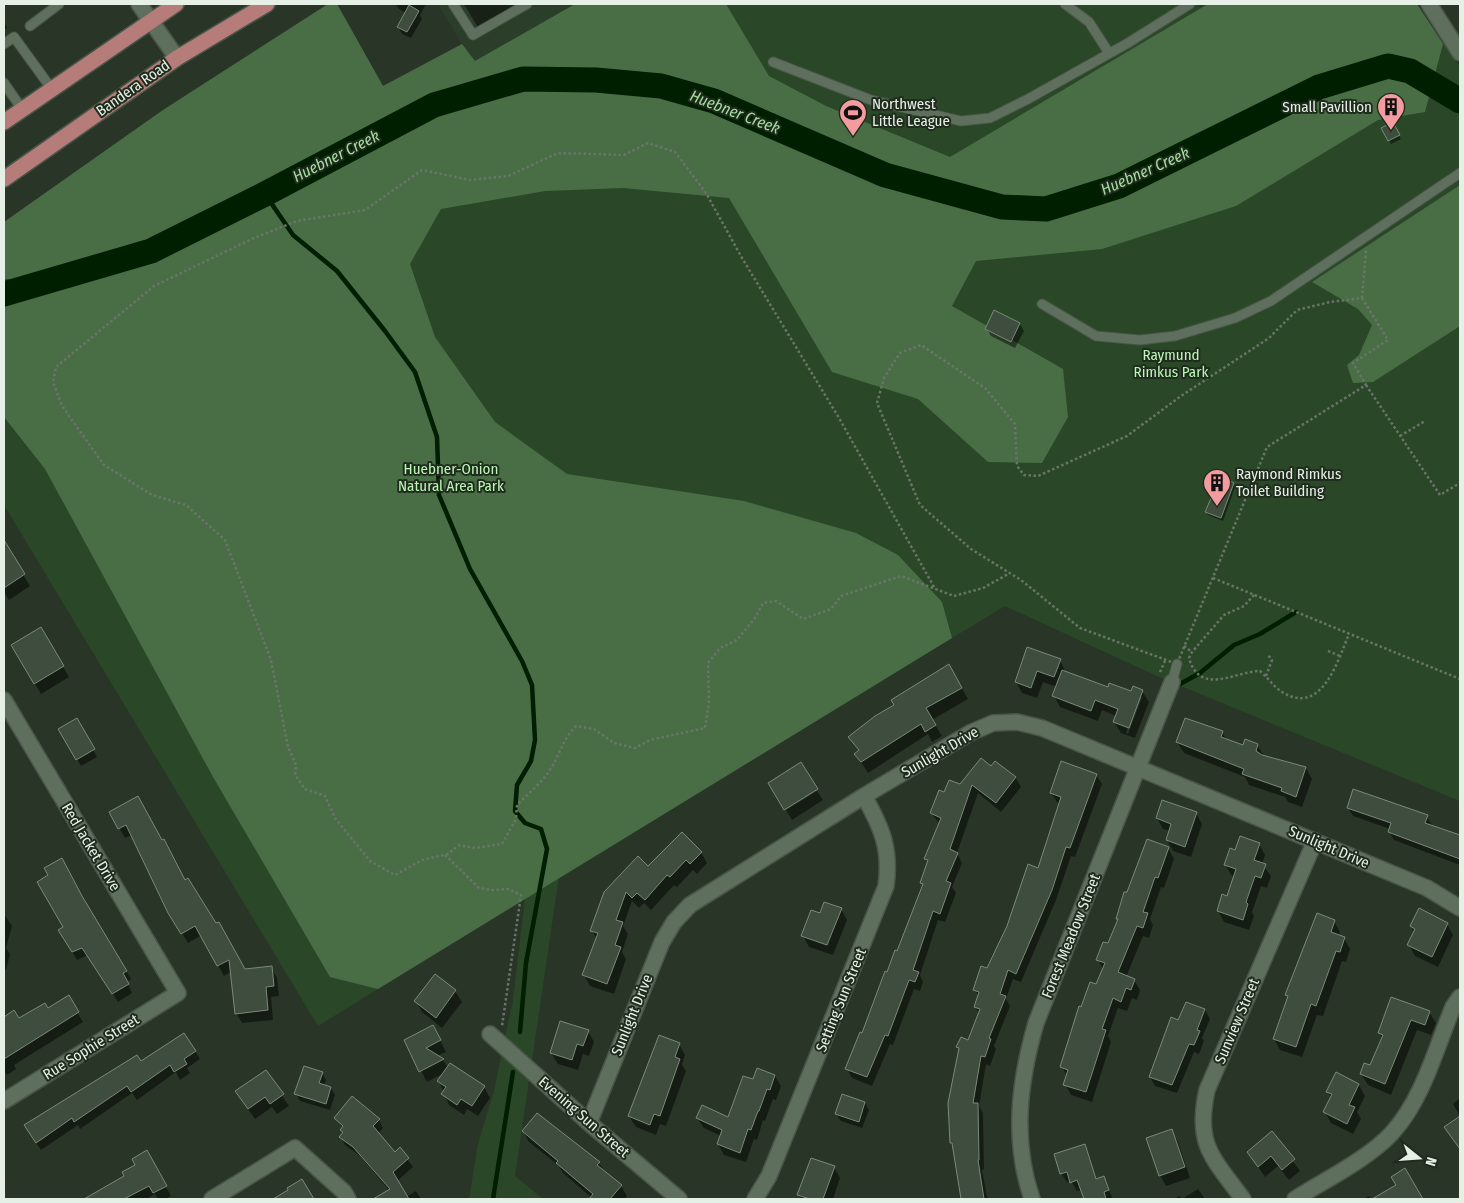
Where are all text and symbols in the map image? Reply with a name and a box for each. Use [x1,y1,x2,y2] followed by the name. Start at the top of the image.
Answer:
[93,56,173,120] street label: Bandera Road
[687,86,783,138] water label: Huebner Creek
[1376,92,1406,131] building icon: Small Pavillion
[872,95,950,130] place label: Northwest Little League
[838,98,868,137] sports icon: Northwest Little League
[1282,98,1372,116] place label: Small Pavillion
[289,126,383,186] water label: Huebner Creek
[1098,143,1192,199] water label: Huebner Creek
[1134,346,1208,381] park label: Raymund Rimkus Park
[398,460,504,495] park label: Huebner-Onion Natural Area Park
[1236,465,1341,500] place label: Raymond Rimkus Toilet Building
[1202,468,1232,507] building icon: Raymond Rimkus Toilet Building
[898,723,982,781] street label: Sunlight Drive
[58,800,124,894] street label: Red Jacket Drive
[1286,822,1372,872] street label: Sunlight Drive
[1038,871,1104,1001] street label: Forest Meadow Street
[812,945,870,1055] street label: Setting Sun Street
[608,972,656,1058] street label: Sunlight Drive
[1211,975,1263,1066] street label: Sunview Street
[40,1010,142,1084] street label: Rue Sophie Street
[535,1073,633,1161] street label: Evening Sun Street
[1394,1133,1444,1183] north arrow
[1422,1155,1440,1168] text: N

